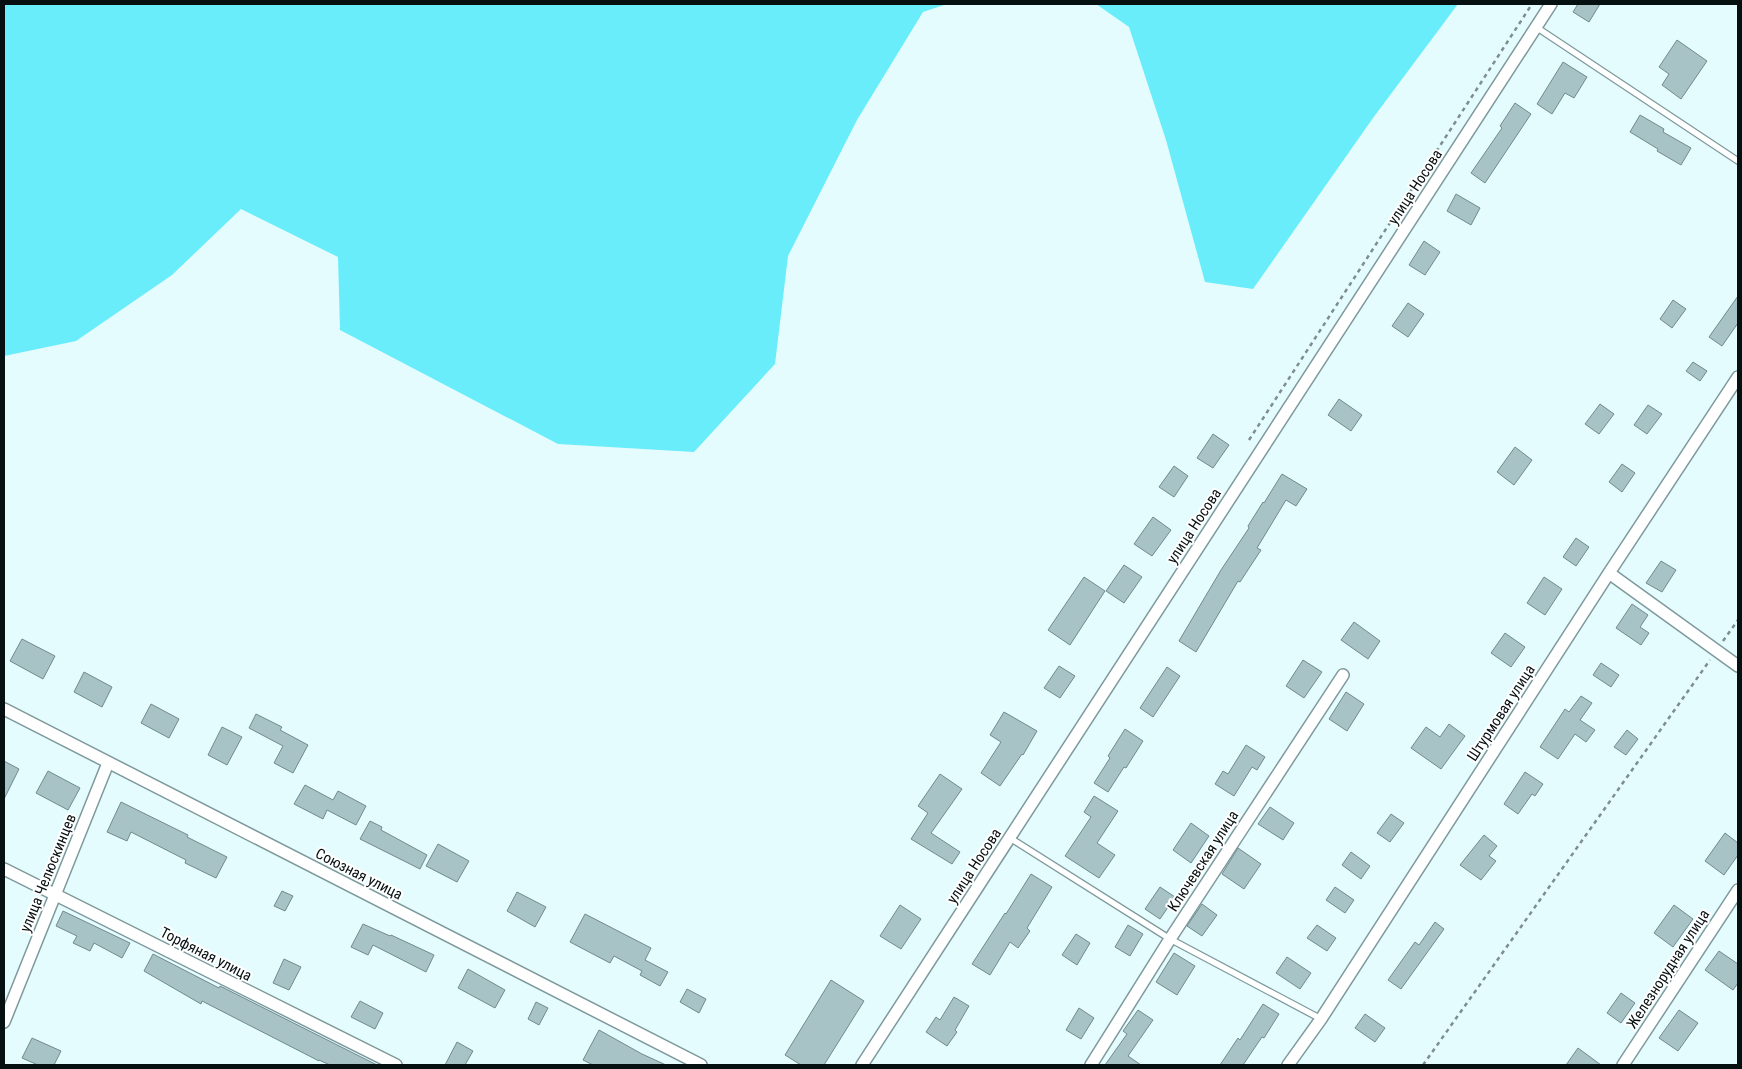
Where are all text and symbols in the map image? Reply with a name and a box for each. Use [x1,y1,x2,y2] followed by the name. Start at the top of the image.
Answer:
[1384,146,1446,228] street label: улица Носова
[1163,485,1225,567] street label: улица Носова
[1463,661,1539,765] street label: Штурмовая улица
[1164,807,1242,915] street label: Ключевская улица
[16,811,80,935] street label: улица Челюскинцев
[943,825,1005,907] street label: улица Носова
[313,844,405,904] street label: Союзная улица
[1623,906,1713,1032] street label: Железнорудная улица
[157,923,255,985] street label: Торфяная улица

